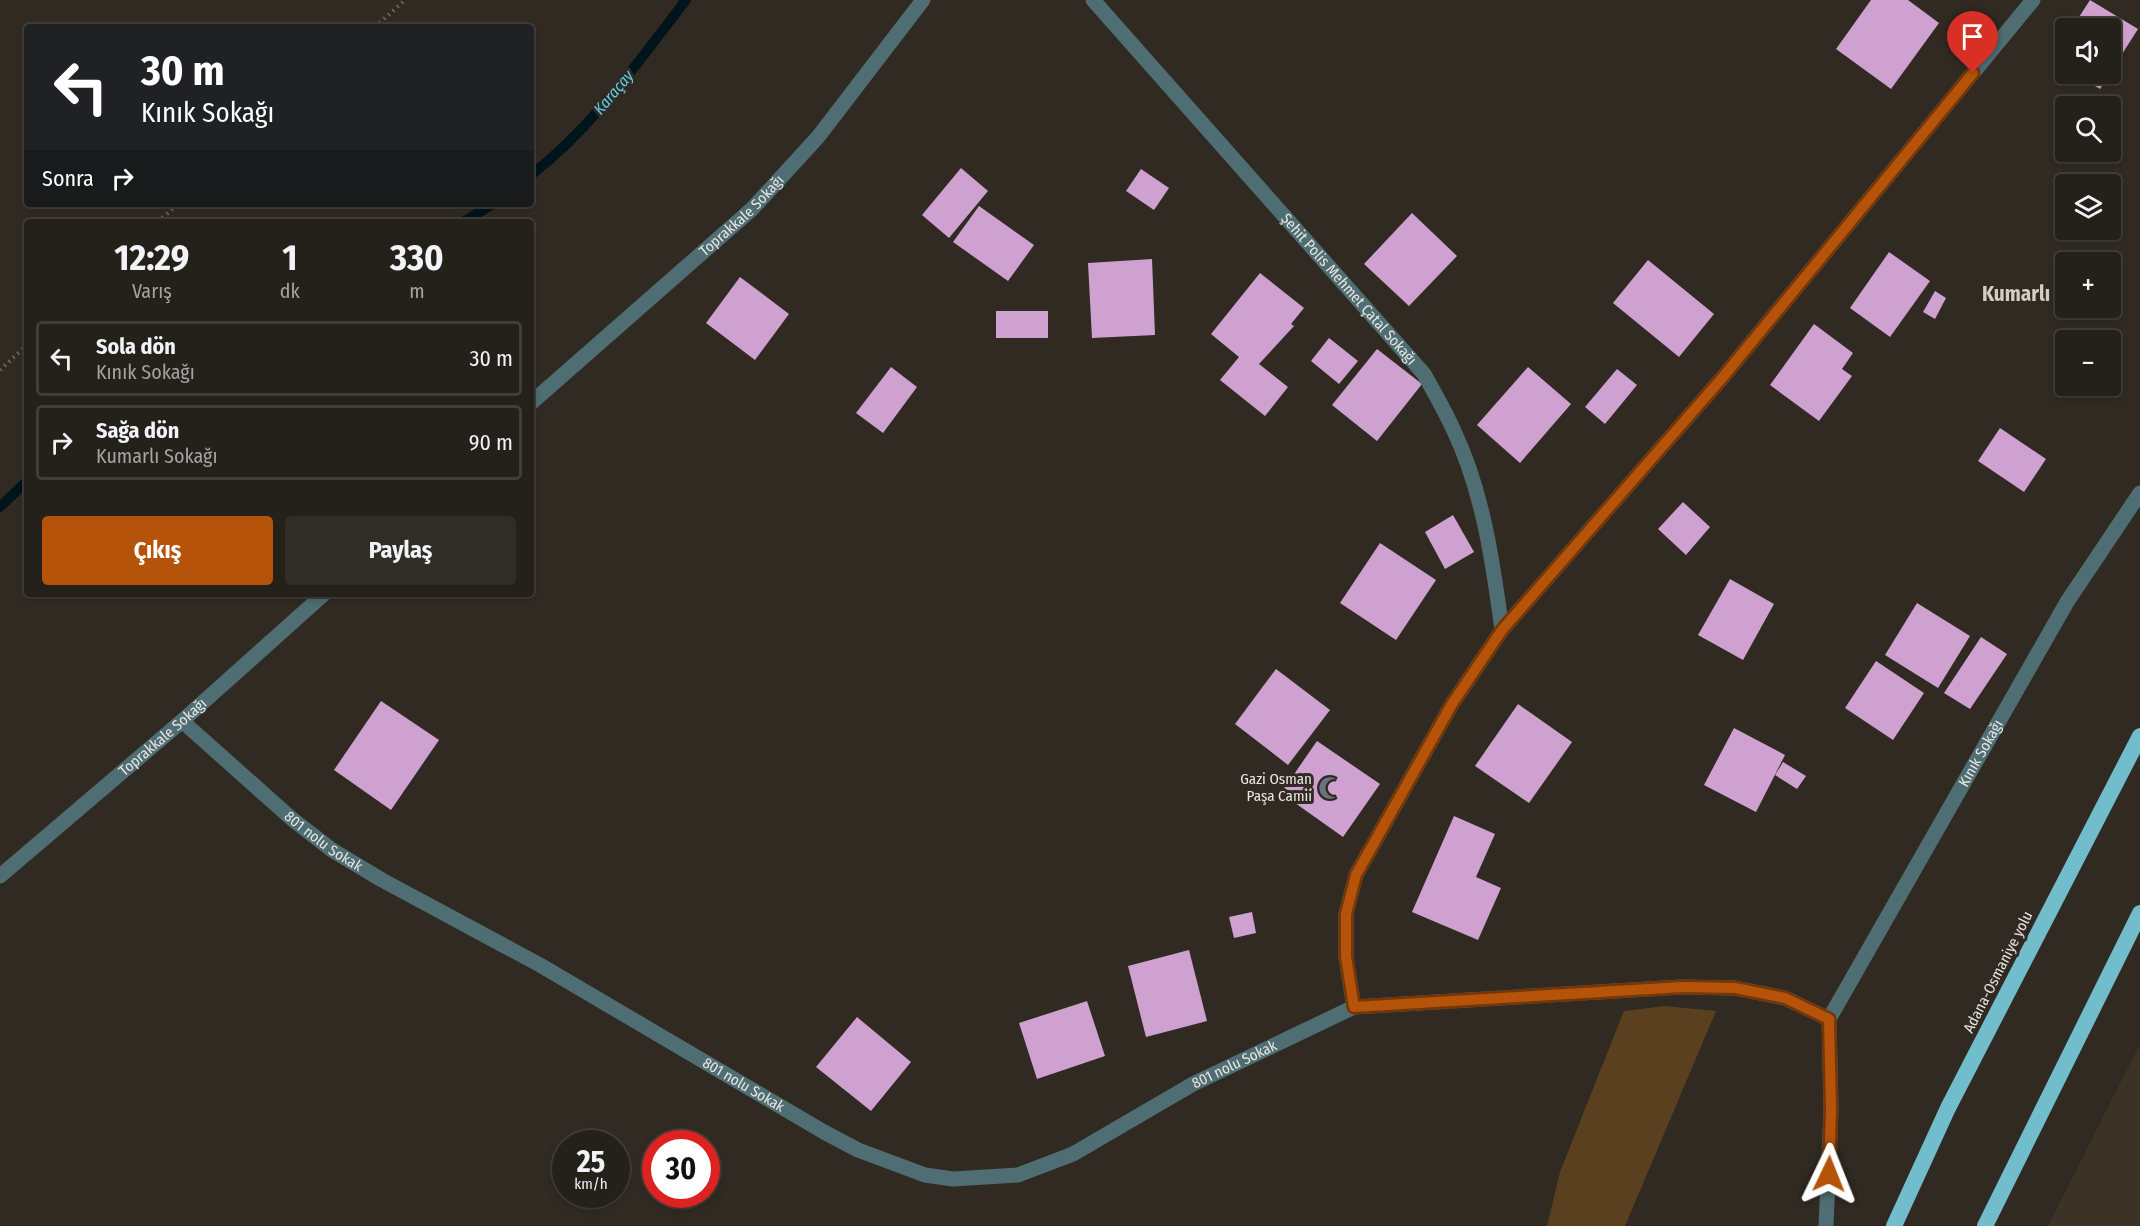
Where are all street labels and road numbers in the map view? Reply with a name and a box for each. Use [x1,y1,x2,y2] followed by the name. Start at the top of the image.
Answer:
[696,171,788,260] street label: Toprakkale Sokağı
[1277,210,1420,368] street label: Şehit Polis Mehmet Çatal Sokağı
[115,694,210,780] street label: Toprakkale Sokağı
[1955,717,2007,790] street label: Kınık Sokağı
[281,807,366,875] street label: 801 nolu Sokak
[1960,908,2036,1036] street label: Adana-Osmaniye yolu
[1189,1036,1280,1092] street label: 801 nolu Sokak
[700,1054,788,1116] street label: 801 nolu Sokak

